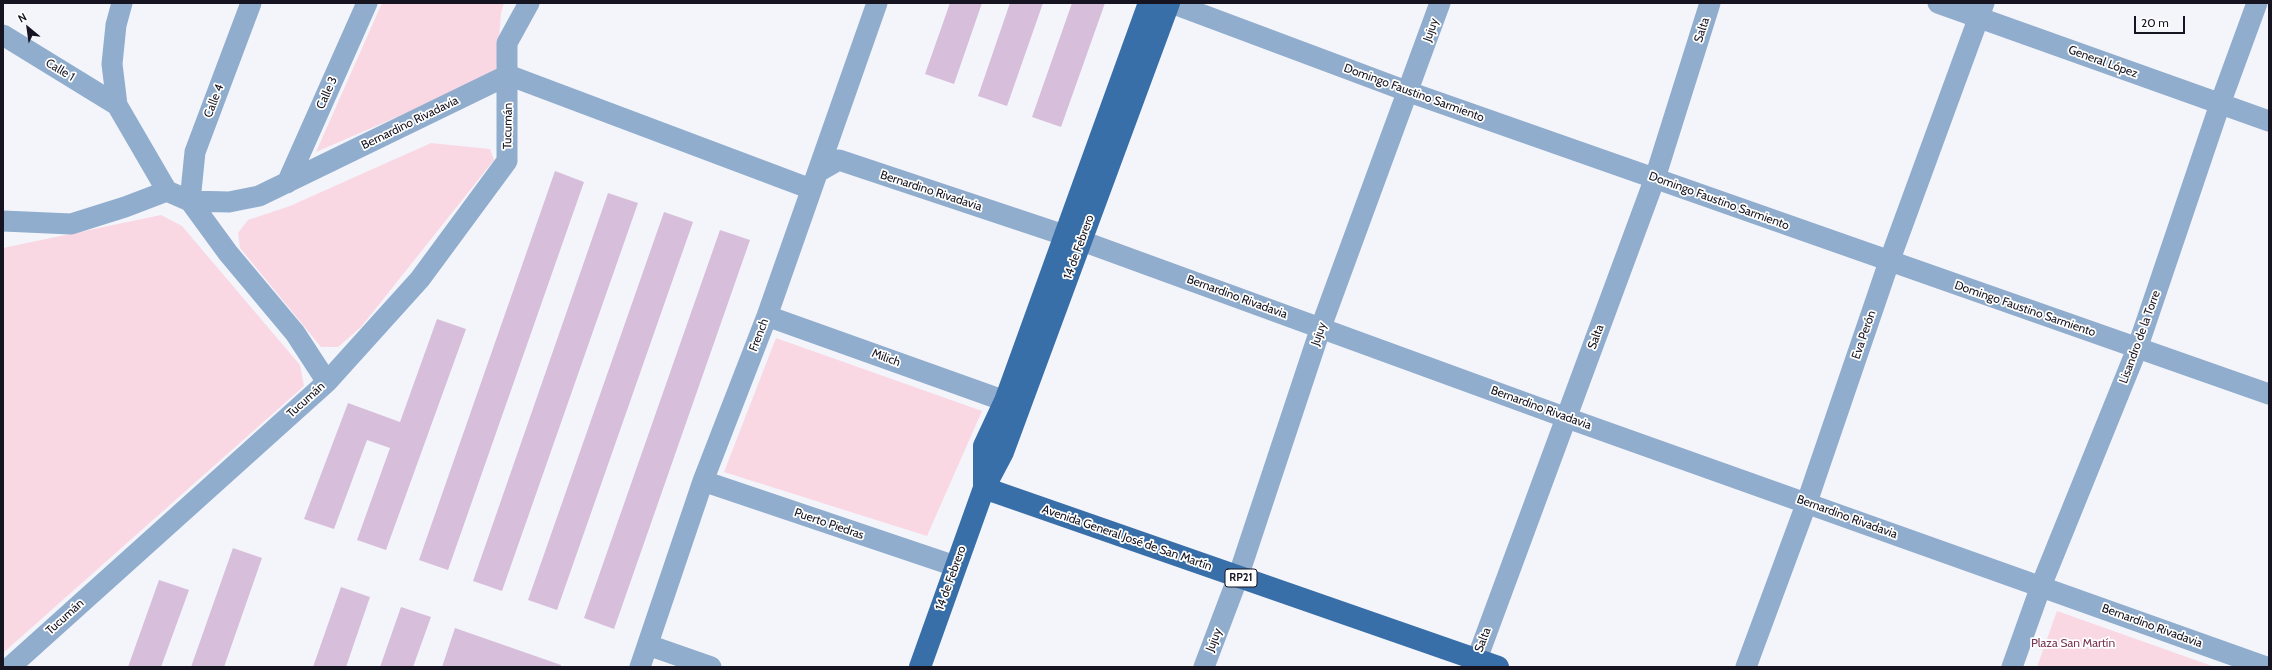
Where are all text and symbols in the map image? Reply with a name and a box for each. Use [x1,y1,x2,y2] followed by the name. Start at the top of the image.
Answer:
[8,8,48,48] north arrow
[2136,8,2187,34] scale bar
[15,9,29,26] text: N
[2141,15,2169,30] text: 20 m
[1420,16,1442,44] street label: Jujuy
[1691,16,1713,44] street label: Salta
[2066,43,2140,81] street label: General López
[43,56,77,84] street label: Calle 1
[1342,61,1486,125] street label: Domingo Faustino Sarmiento
[313,74,341,112] street label: Calle 3
[201,82,227,120] street label: Calle 4
[359,93,461,153] street label: Bernardino Rivadavia
[500,103,516,149] street label: Tucumán
[878,168,984,214] street label: Bernardino Rivadavia
[1647,169,1791,233] street label: Domingo Faustino Sarmiento
[1061,213,1097,281] street label: 14 de Febrero
[1185,272,1289,322] street label: Bernardino Rivadavia
[1952,278,2098,340] street label: Domingo Faustino Sarmiento
[2116,288,2164,386] street label: Lisandro de la Torre
[1849,309,1879,361] street label: Eva Perón
[746,316,772,354] street label: French
[1308,320,1330,348] street label: Jujuy
[1585,323,1607,351] street label: Salta
[870,346,902,370] street label: Milich
[284,379,328,421] street label: Tucumán
[1489,383,1593,433] street label: Bernardino Rivadavia
[1795,492,1899,542] street label: Bernardino Rivadavia
[1040,502,1214,574] street label: Avenida General José de San Martín
[792,505,866,543] street label: Puerto Piedras
[933,544,969,612] street label: 14 de Febrero
[1225,569,1257,587] road number: RP21
[43,596,87,638] street label: Tucumán
[2100,601,2204,651] street label: Bernardino Rivadavia
[1203,626,1225,654] street label: Jujuy
[1472,626,1494,654] street label: Salta
[2031,636,2115,650] park label: Plaza San Martín

